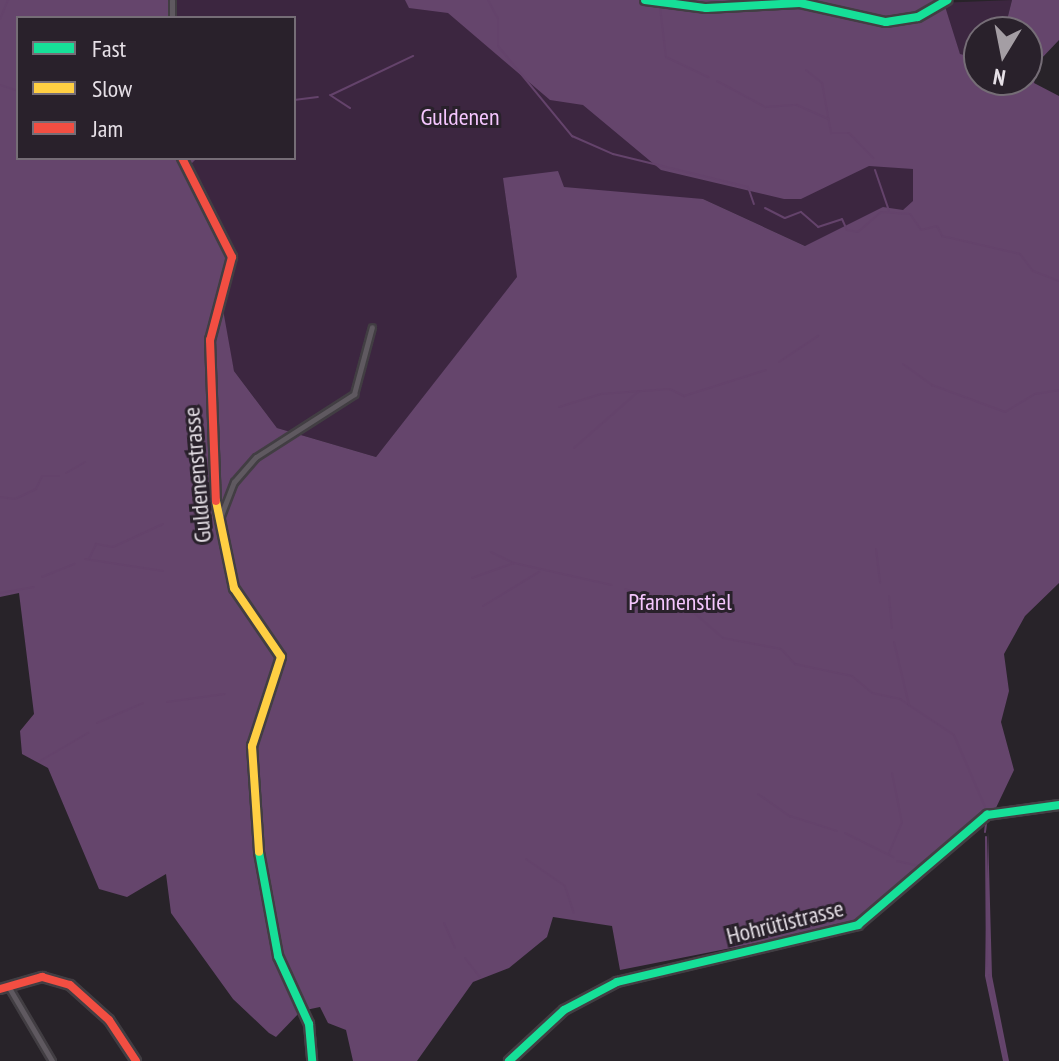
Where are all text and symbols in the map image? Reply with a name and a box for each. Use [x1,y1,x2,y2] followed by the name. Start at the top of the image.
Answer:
[16,16,296,160] legend
[963,16,1043,96] north arrow
[92,33,126,64] text: Fast
[991,63,1007,92] text: N
[92,73,132,104] text: Slow
[420,103,500,131] park label: Guldenen
[92,113,123,144] text: Jam
[177,406,217,544] street label: Guldenenstrasse
[628,588,732,616] park label: Pfannenstiel
[723,894,847,950] street label: Hohrütistrasse

